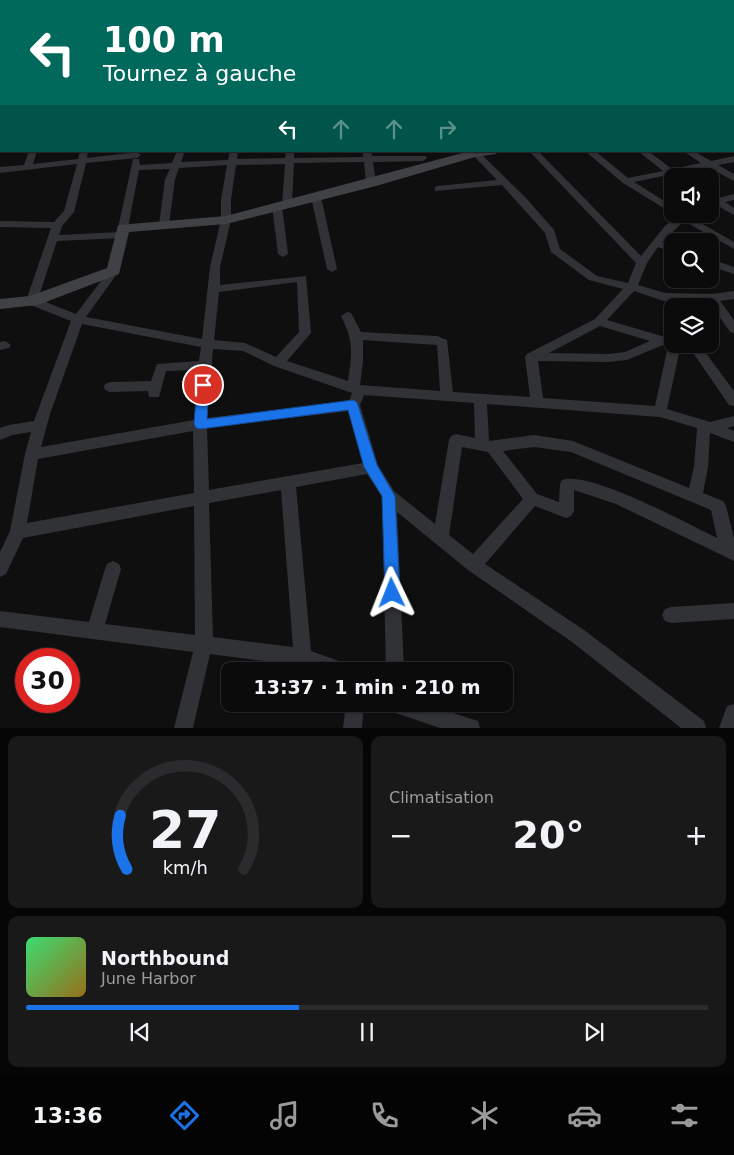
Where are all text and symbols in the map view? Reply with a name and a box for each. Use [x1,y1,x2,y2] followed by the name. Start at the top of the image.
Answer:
[20,20,85,85] icon: left
[103,20,225,60] text: 100 m
[103,61,296,86] text: Tournez à gauche
[274,115,302,143] icon: left
[327,115,355,143] icon: ahead
[380,115,408,143] icon: ahead
[433,115,461,143] icon: right
[664,168,719,353] map controls
[664,168,719,223] button: sound
[664,233,719,288] button: search
[664,298,719,353] button: layers
[182,364,224,406] pin
[189,371,217,399] icon: arrive
[365,566,417,618] position arrow
[15,648,80,713] speed limit sign: 30
[253,676,481,698] text: 13:37 · 1 min · 210 m
[389,788,494,807] text: Climatisation
[149,800,222,860] text: 27
[513,813,584,857] text: 20°
[389,819,412,852] text: −
[685,819,708,852] text: +
[163,857,208,878] text: km/h
[101,947,229,969] text: Northbound
[101,969,196,988] text: June Harbor
[126,1018,154,1046] icon: previous
[353,1018,381,1046] icon: pause
[580,1018,608,1046] icon: next
[167,1098,202,1133] icon: directions
[267,1098,302,1133] icon: music
[367,1098,402,1133] icon: phone
[467,1098,502,1133] icon: climate
[567,1098,602,1133] icon: car
[667,1098,702,1133] icon: filters
[32,1103,102,1128] text: 13:36

